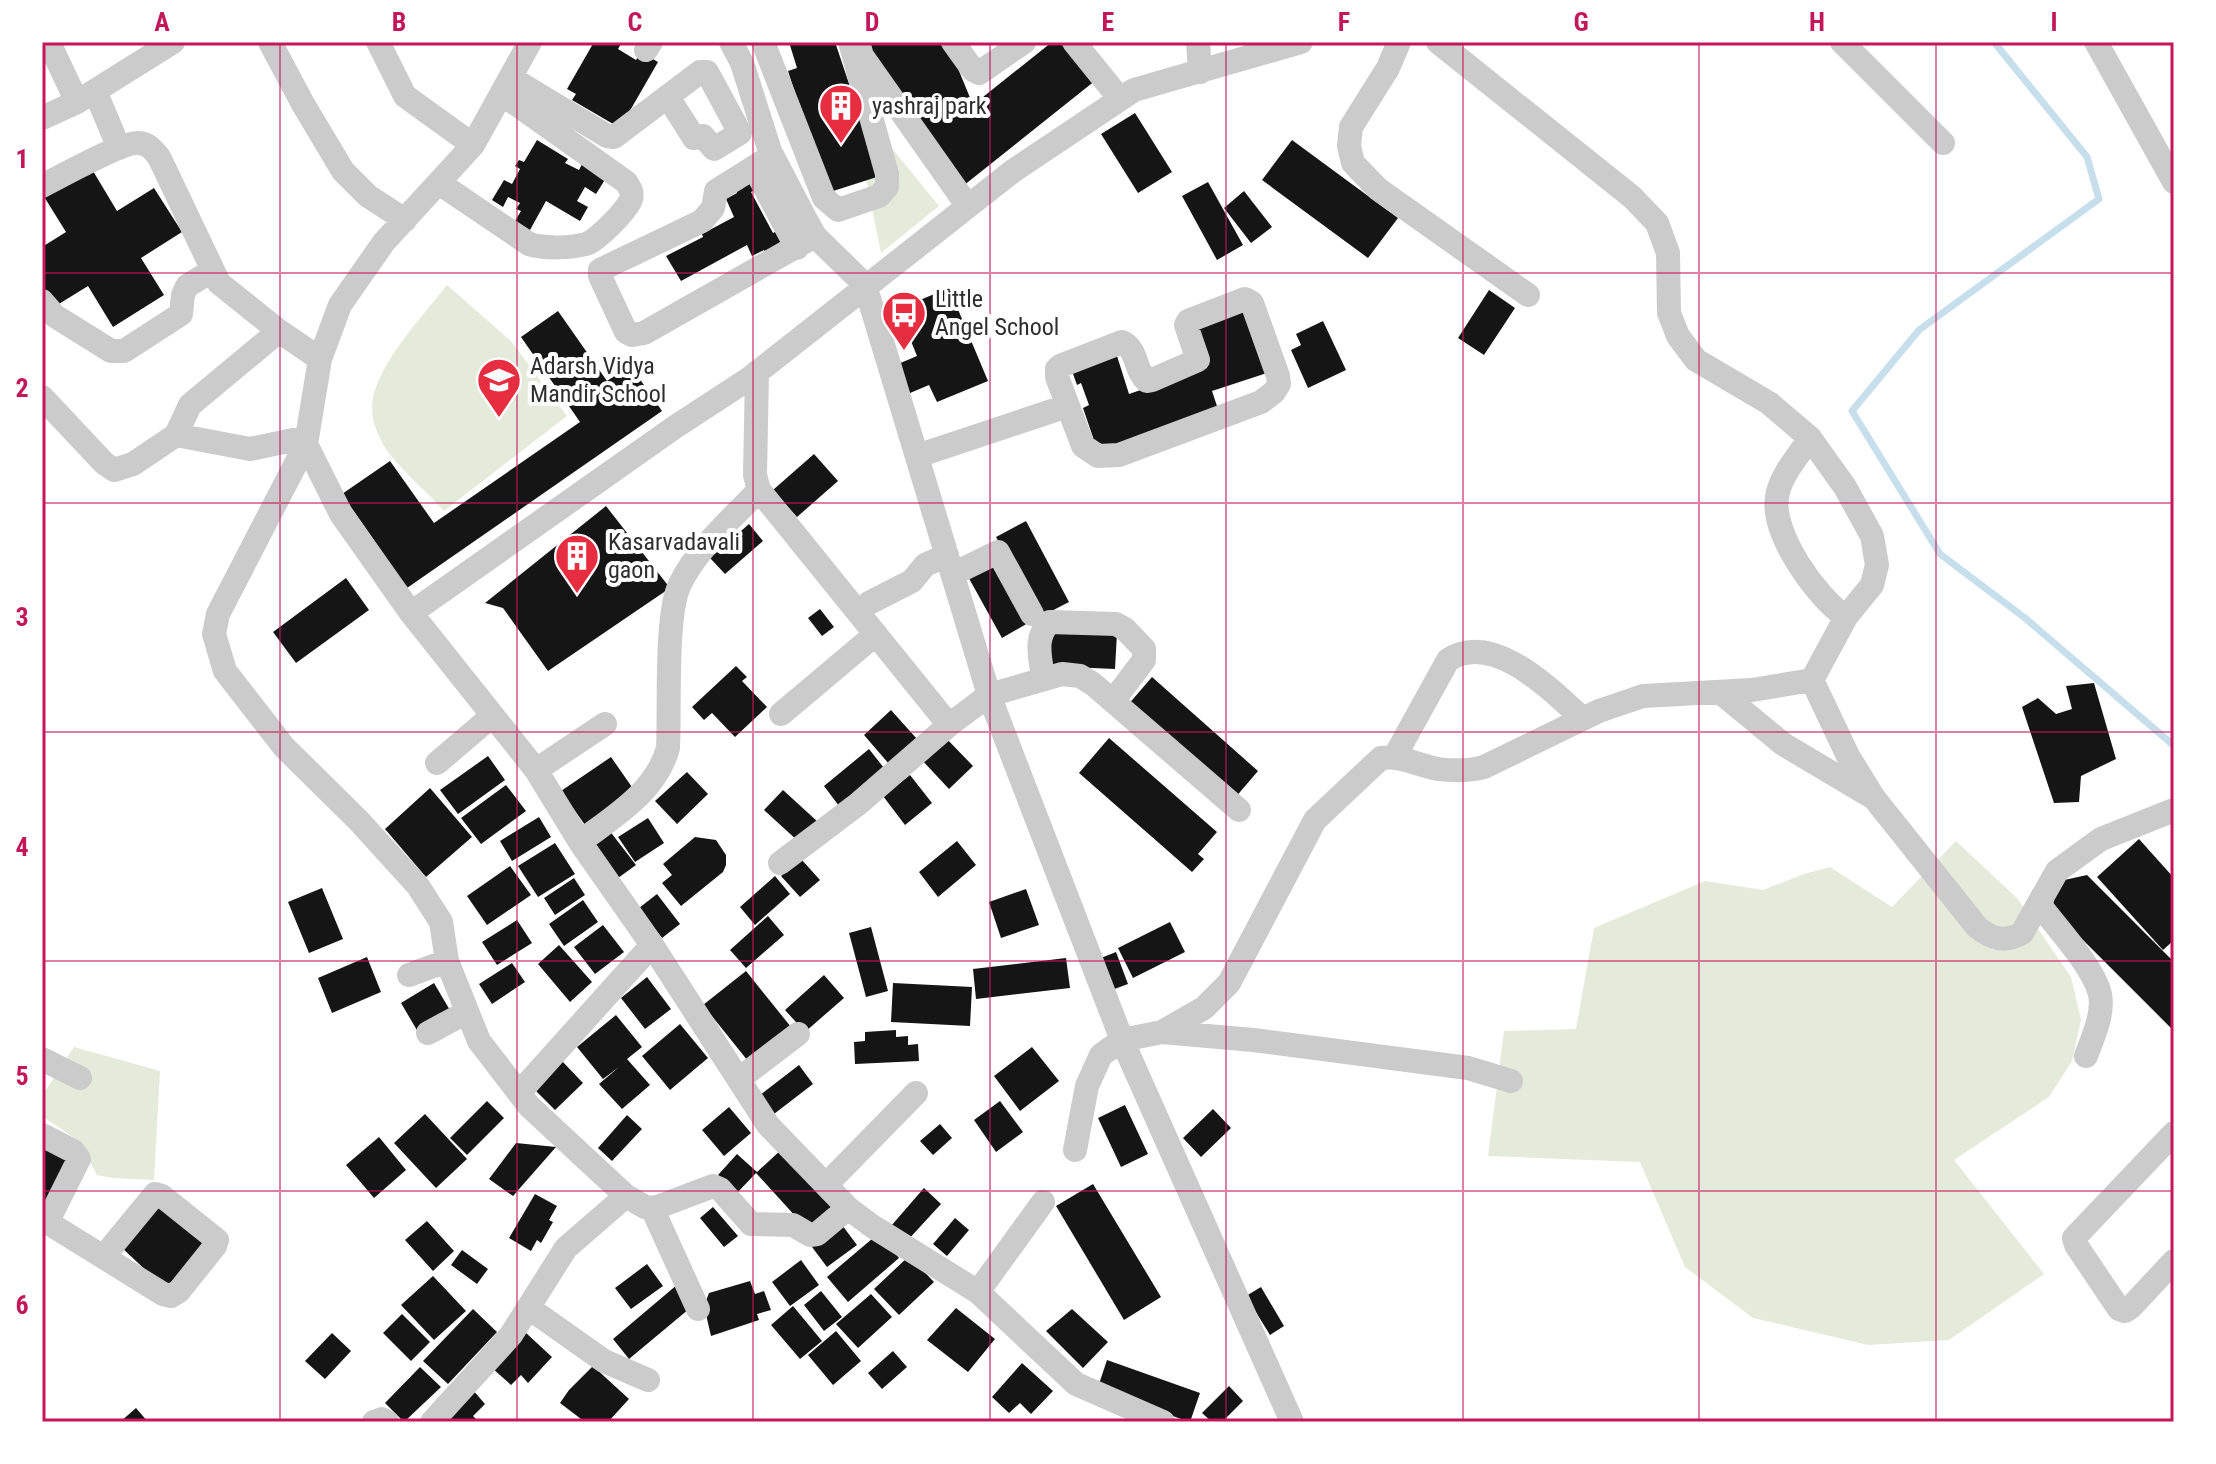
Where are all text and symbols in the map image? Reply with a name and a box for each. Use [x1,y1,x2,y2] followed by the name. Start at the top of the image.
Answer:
[154,7,170,37] text: A
[392,7,406,37] text: B
[628,7,643,37] text: C
[865,7,879,37] text: D
[1102,7,1115,37] text: E
[1338,7,1350,37] text: F
[1573,7,1589,37] text: G
[1809,7,1825,37] text: H
[2050,7,2058,37] text: I
[817,82,865,145] building icon: yashraj park
[872,92,987,120] place label: yashraj park
[15,144,29,174] text: 1
[935,285,1059,341] place label: Little Angel School
[880,289,928,352] bus stop icon: Little Angel School
[530,352,666,408] place label: Adarsh Vidya Mandir School
[475,356,523,419] school or university icon: Adarsh Vidya Mandir School
[15,373,29,403] text: 2
[608,528,740,584] place label: Kasarvadavali gaon
[553,532,601,595] building icon: Kasarvadavali gaon
[15,602,29,632] text: 3
[15,832,29,862] text: 4
[15,1061,29,1091] text: 5
[15,1290,29,1320] text: 6

